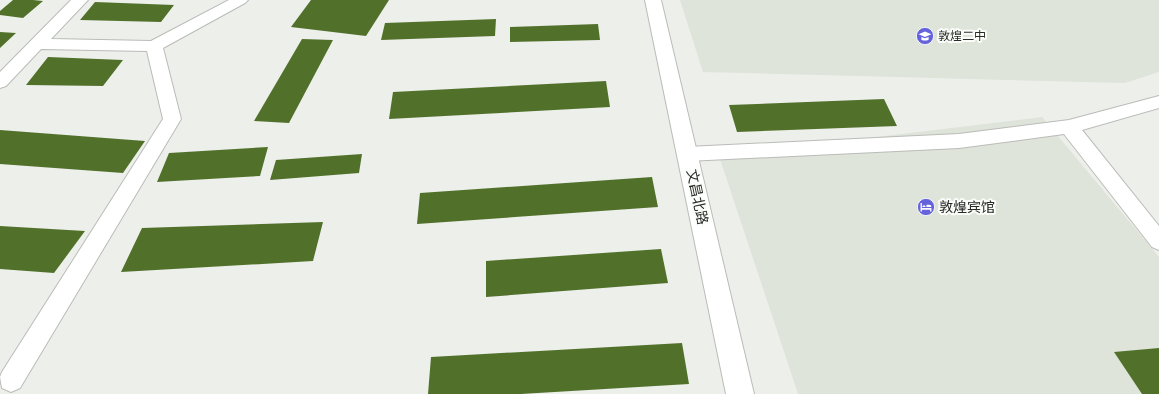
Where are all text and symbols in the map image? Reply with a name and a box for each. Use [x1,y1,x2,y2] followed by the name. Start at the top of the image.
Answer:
[915,26,935,46] school or university icon: 敦煌二中
[938,28,986,44] place label: 敦煌二中
[682,168,712,226] street label: 文昌北路
[916,197,936,217] hotel icon: 敦煌宾馆
[939,198,995,217] place label: 敦煌宾馆

